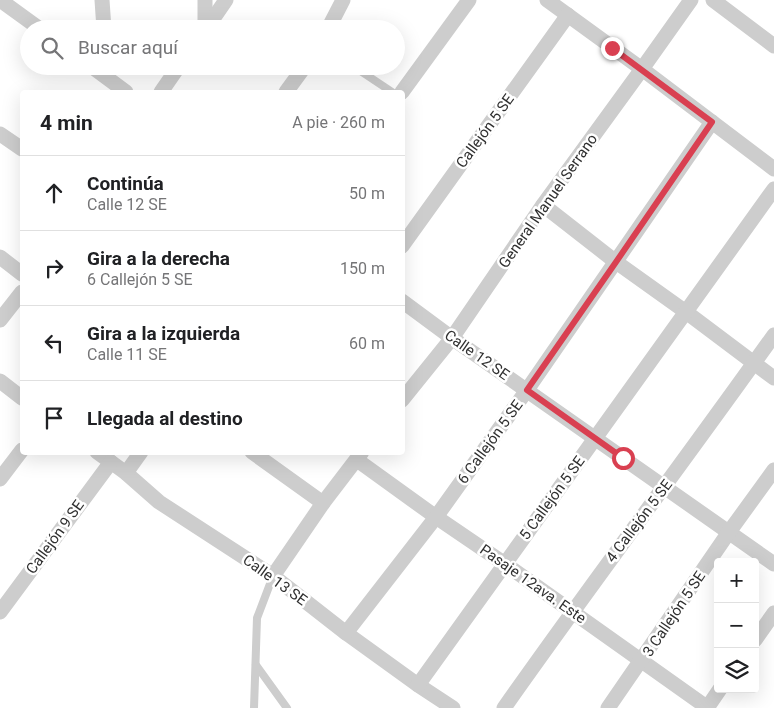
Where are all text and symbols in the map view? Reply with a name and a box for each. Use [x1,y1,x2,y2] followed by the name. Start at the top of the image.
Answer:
[20,20,405,75] search box
[38,34,66,62] icon: search
[78,36,178,59] text: Buscar aquí
[601,37,624,60] route end
[452,90,518,171] street label: Callejón 5 SE
[40,111,93,135] text: 4 min
[292,113,385,132] text: A pie · 260 m
[495,130,601,272] street label: General Manuel Serrano
[87,172,164,195] text: Continúa
[40,179,68,207] icon: ahead
[349,184,385,203] text: 50 m
[87,195,167,214] text: Calle 12 SE
[87,247,230,270] text: Gira a la derecha
[40,254,68,282] icon: right
[340,259,385,278] text: 150 m
[87,270,193,289] text: 6 Callejón 5 SE
[87,322,240,345] text: Gira a la izquierda
[441,326,513,384] street label: Calle 12 SE
[40,329,68,357] icon: left
[349,334,385,353] text: 60 m
[87,345,167,364] text: Calle 11 SE
[454,396,527,487] street label: 6 Callejón 5 SE
[40,404,68,432] icon: arrive
[87,407,243,430] text: Llegada al destino
[612,447,635,470] route start
[516,452,589,543] street label: 5 Callejón 5 SE
[602,476,676,566] street label: 4 Callejón 5 SE
[22,496,88,577] street label: Callejón 9 SE
[476,541,590,627] street label: Pasaje 12ava. Este
[239,551,311,610] street label: Calle 13 SE
[714,558,759,693] map controls
[714,558,759,603] button: +
[639,568,709,660] street label: 3 Callejón 5 SE
[714,603,759,648] button: −
[714,648,759,693] button: layers

